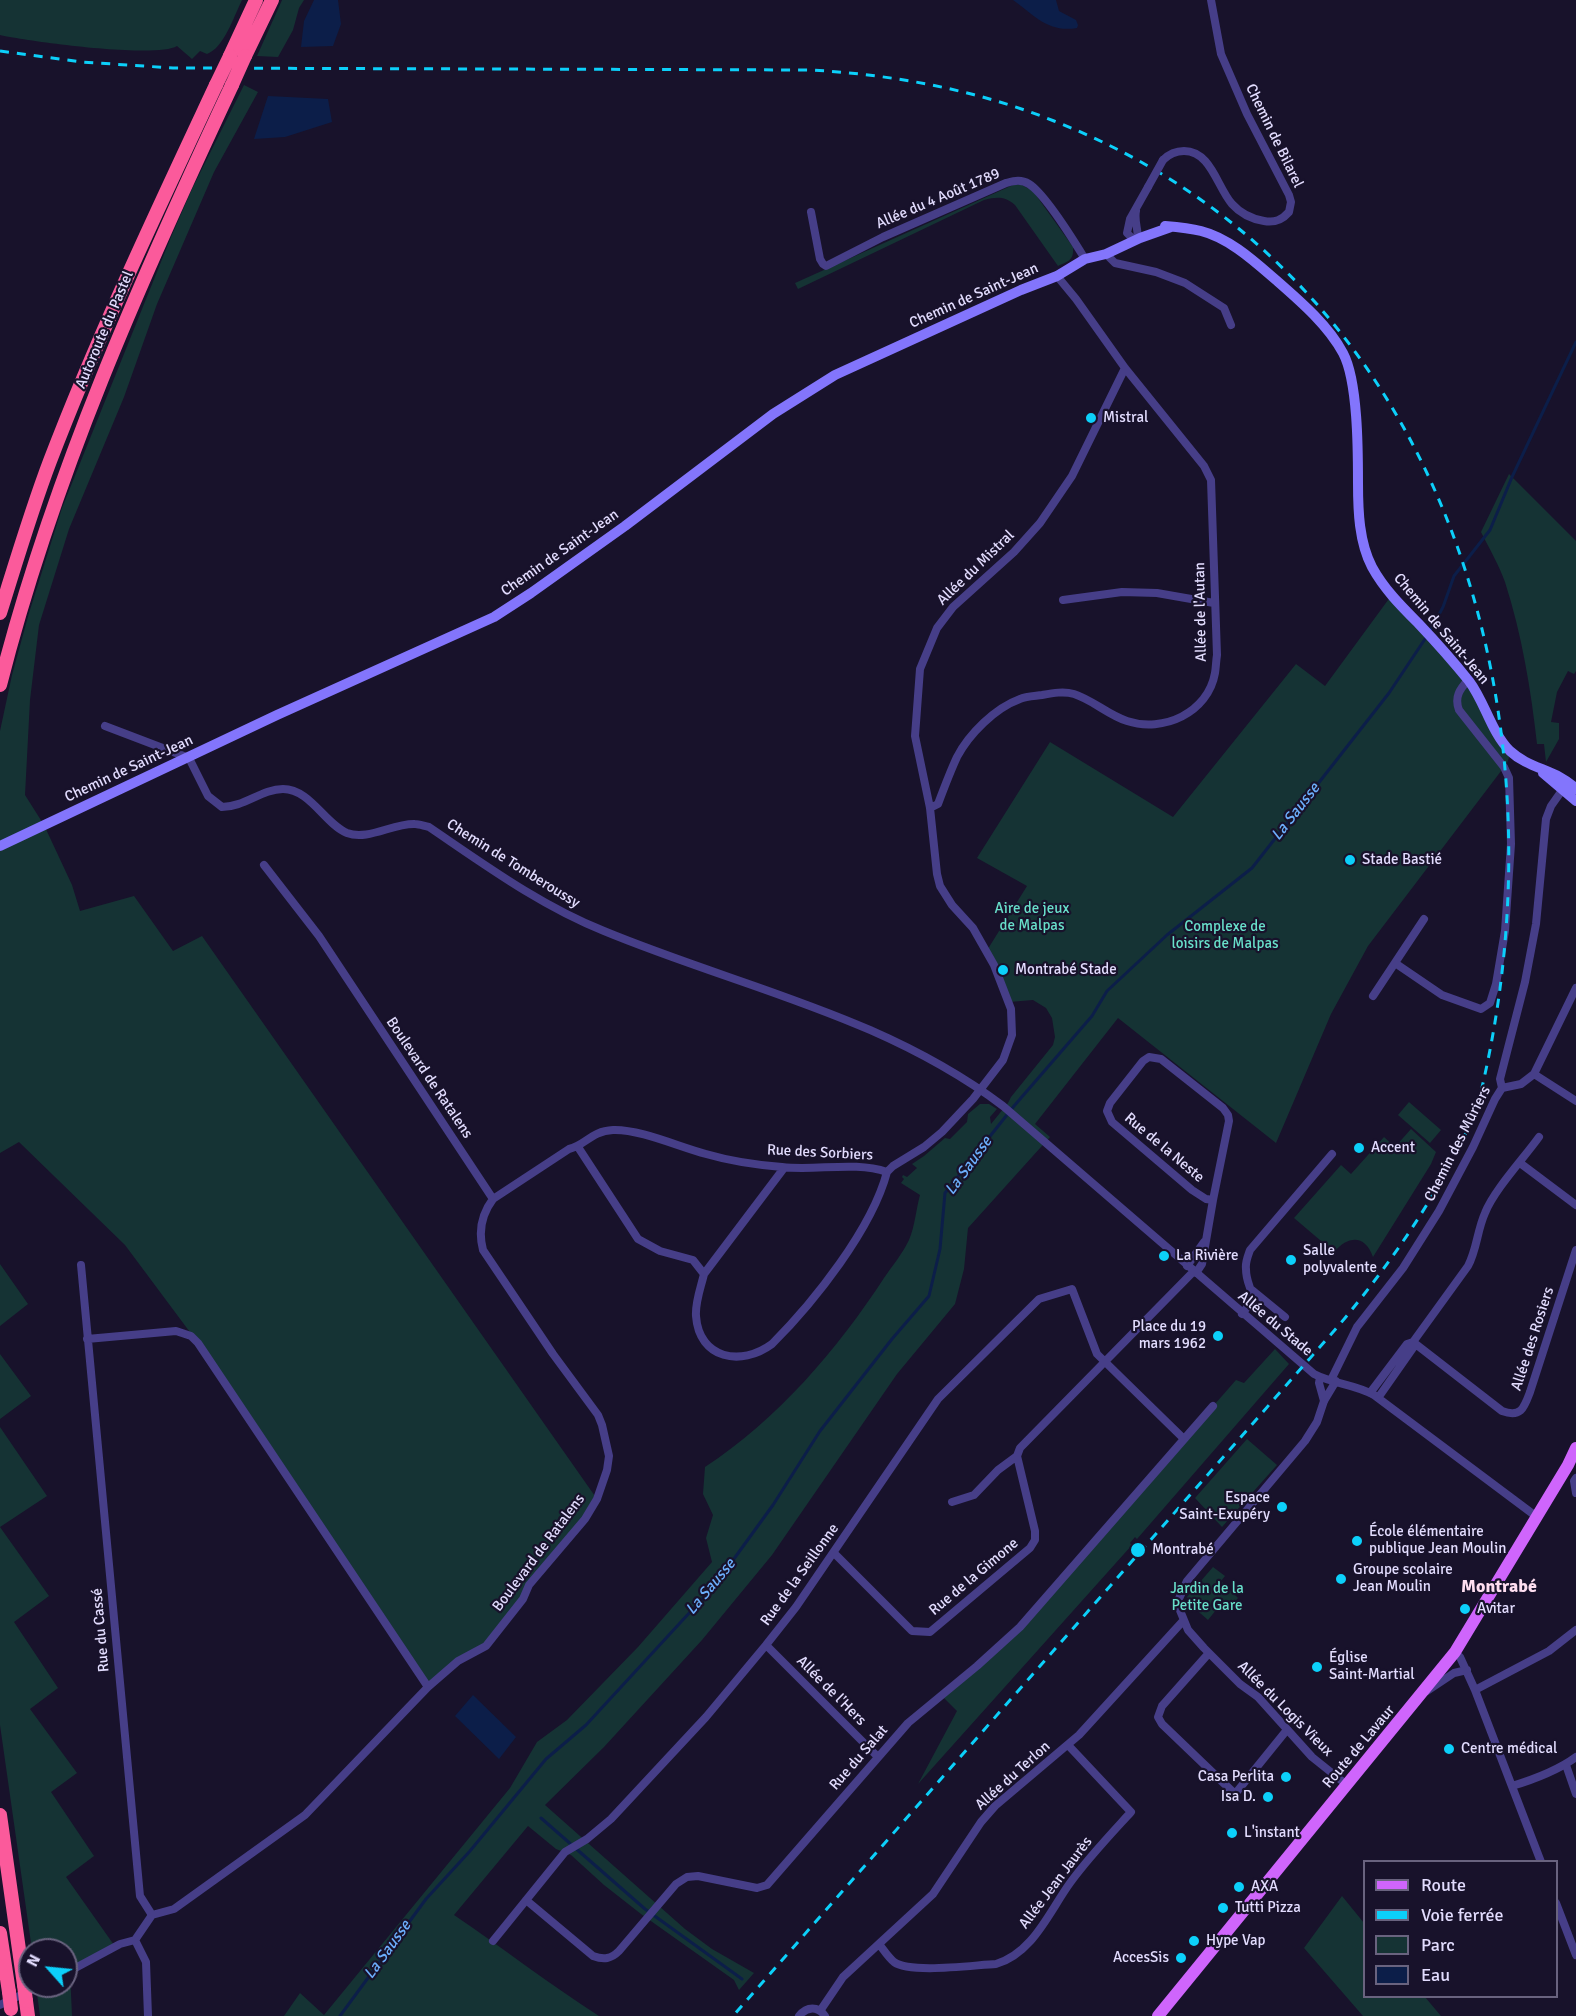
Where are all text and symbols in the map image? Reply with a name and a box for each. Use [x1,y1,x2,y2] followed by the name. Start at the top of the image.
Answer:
[1241,81,1307,191] street label: Chemin de Bilarel
[873,165,1003,233] street label: Allée du 4 Août 1789
[907,259,1041,333] street label: Chemin de Saint-Jean
[72,268,138,392] street label: Autoroute du Pastel
[1103,409,1148,427] place label: Mistral
[1084,411,1098,425] marker: Mistral
[498,506,622,600] street label: Chemin de Saint-Jean
[934,527,1018,609] street label: Allée du Mistral
[1191,562,1211,662] street label: Allée de l'Autan
[1389,570,1493,688] street label: Chemin de Saint-Jean
[62,731,196,807] street label: Chemin de Saint-Jean
[1268,779,1324,845] water label: La Sausse
[443,816,583,912] street label: Chemin de Tomberoussy
[1362,851,1442,869] place label: Stade Bastié
[1343,853,1357,867] marker: Stade Bastié
[995,900,1069,935] park label: Aire de jeux de Malpas
[1171,918,1279,953] park label: Complexe de loisirs de Malpas
[1015,961,1117,979] place label: Montrabé Stade
[996,963,1010,977] marker: Montrabé Stade
[382,1014,476,1142] street label: Boulevard de Ratalens
[1421,1083,1495,1205] street label: Chemin des Mûriers
[1120,1109,1208,1187] street label: Rue de la Neste
[941,1133,997,1199] water label: La Sausse
[1371,1139,1415,1157] place label: Accent
[767,1141,873,1165] street label: Rue des Sorbiers
[1352,1141,1366,1155] marker: Accent
[1303,1242,1377,1277] place label: Salle polyvalente
[1176,1247,1238,1265] place label: La Rivière
[1157,1249,1171,1263] marker: La Rivière
[1284,1253,1298,1267] marker: Salle polyvalente
[1508,1285,1558,1393] street label: Allée des Rosiers
[1234,1288,1316,1360] street label: Allée du Stade
[1132,1318,1206,1353] place label: Place du 19 mars 1962
[1211,1329,1225,1343] marker: Place du 19 mars 1962
[1179,1489,1270,1524] place label: Espace Saint-Exupéry
[489,1491,589,1615] street label: Boulevard de Ratalens
[1275,1500,1289,1514] marker: Espace Saint-Exupéry
[757,1520,843,1630] street label: Rue de la Seillonne
[1369,1523,1506,1558] place label: École élémentaire publique Jean Moulin
[926,1534,1022,1620] street label: Rue de la Gimone
[1350,1534,1364,1548] marker: École élémentaire publique Jean Moulin
[1129,1541,1147,1559] marker: Montrabé
[1152,1541,1214,1559] place label: Montrabé
[682,1555,740,1619] water label: La Sausse
[1353,1561,1453,1596] place label: Groupe scolaire Jean Moulin
[1334,1572,1348,1586] marker: Groupe scolaire Jean Moulin
[1461,1576,1537,1598] district label: Montrabé
[1170,1580,1244,1615] park label: Jardin de la Petite Gare
[88,1587,114,1673] street label: Rue du Cassé
[1477,1600,1515,1618] place label: Avitar
[1458,1602,1472,1616] marker: Avitar
[1329,1649,1415,1684] place label: Église Saint-Martial
[792,1652,870,1730] street label: Allée de l'Hers
[1234,1658,1336,1760] street label: Allée du Logis Vieux
[1310,1660,1324,1674] marker: Église Saint-Martial
[1319,1702,1399,1792] street label: Route de Lavaur
[826,1722,892,1794] street label: Rue du Salat
[972,1738,1054,1814] street label: Allée du Terlon
[1461,1740,1557,1758] place label: Centre médical
[1442,1742,1456,1756] marker: Centre médical
[1198,1768,1274,1786] place label: Casa Perlita
[1279,1770,1293,1784] marker: Casa Perlita
[1221,1788,1256,1806] place label: Isa D.
[1261,1790,1275,1804] marker: Isa D.
[1244,1824,1300,1842] place label: L'instant
[1225,1826,1239,1840] marker: L'instant
[1016,1833,1096,1933] street label: Allée Jean Jaurès
[1363,1860,1558,1998] legend
[1421,1874,1466,1896] text: Route
[1251,1878,1278,1896] place label: AXA
[1232,1880,1246,1894] marker: AXA
[1235,1899,1301,1917] place label: Tutti Pizza
[1216,1901,1230,1915] marker: Tutti Pizza
[1421,1904,1503,1926] text: Voie ferrée
[360,1917,416,1983] water label: La Sausse
[1206,1932,1265,1950] place label: Hype Vap
[1187,1934,1201,1948] marker: Hype Vap
[1421,1934,1455,1956] text: Parc
[18,1938,78,1998] north arrow
[1113,1949,1169,1967] place label: AccesSis
[22,1951,45,1970] text: N
[1174,1951,1188,1965] marker: AccesSis
[1421,1964,1450,1986] text: Eau

